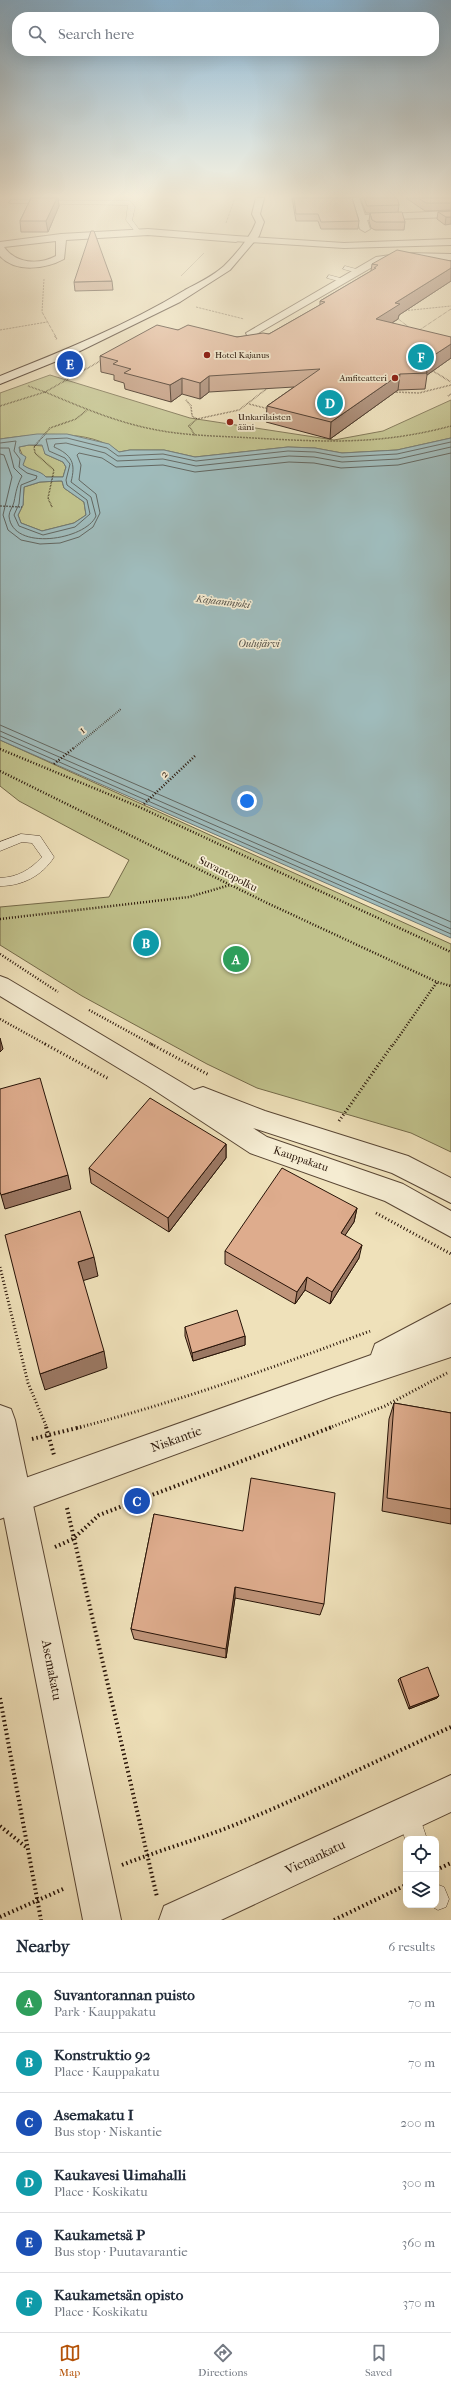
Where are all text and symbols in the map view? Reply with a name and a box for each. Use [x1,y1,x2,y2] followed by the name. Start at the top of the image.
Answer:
[12,12,439,56] search box
[26,23,48,45] icon: search
[58,25,134,43] text: Search here
[408,342,434,372] pin: F
[57,349,83,379] pin: E
[202,350,212,360] marker: Hotel Kajanus
[215,350,270,360] place label: Hotel Kajanus
[338,373,387,383] place label: Amfiteatteri
[390,373,400,383] marker: Amfiteatteri
[317,388,343,418] pin: D
[238,412,292,432] place label: Unkarilaisten ääni
[225,417,235,427] marker: Unkarilaisten ääni
[194,593,252,611] water label: Kajaaninjoki
[238,638,281,650] water label: Oulujärvi
[76,724,88,736] street label: 1
[157,767,171,781] street label: 2
[237,791,257,811] your location
[196,854,260,895] street label: Suvantopolku
[133,928,159,958] pin: B
[223,944,249,974] pin: A
[272,1144,331,1175] street label: Kauppakatu
[148,1423,204,1455] street label: Niskantie
[124,1486,150,1516] pin: C
[39,1638,65,1702] street label: Asemakatu
[282,1836,348,1878] street label: Vienankatu
[403,1836,439,1908] map controls
[403,1836,439,1872] button: locate
[403,1872,439,1908] button: layers
[16,1936,70,1956] text: Nearby
[388,1939,435,1954] text: 6 results
[54,1986,195,2004] text: Suvantorannan puisto
[25,1995,33,2010] text: A
[408,1995,435,2010] text: 70 m
[54,2004,156,2019] text: Park · Kauppakatu
[54,2046,150,2064] text: Konstruktio 92
[25,2055,33,2070] text: B
[408,2055,435,2070] text: 70 m
[54,2064,160,2079] text: Place · Kauppakatu
[54,2106,134,2124] text: Asemakatu I
[25,2115,33,2130] text: C
[400,2115,435,2130] text: 200 m
[54,2124,162,2139] text: Bus stop · Niskantie
[54,2166,186,2184] text: Kaukavesi Uimahalli
[24,2175,34,2190] text: D
[402,2175,435,2190] text: 300 m
[54,2184,148,2199] text: Place · Koskikatu
[54,2226,145,2244] text: Kaukametsä P
[25,2235,33,2250] text: E
[402,2235,435,2250] text: 360 m
[54,2244,188,2259] text: Bus stop · Puutavarantie
[54,2286,183,2304] text: Kaukametsän opisto
[26,2295,32,2310] text: F
[403,2295,435,2310] text: 370 m
[54,2304,148,2319] text: Place · Koskikatu
[59,2342,81,2379] tab: Map
[198,2342,248,2379] tab: Directions
[365,2342,392,2379] tab: Saved

